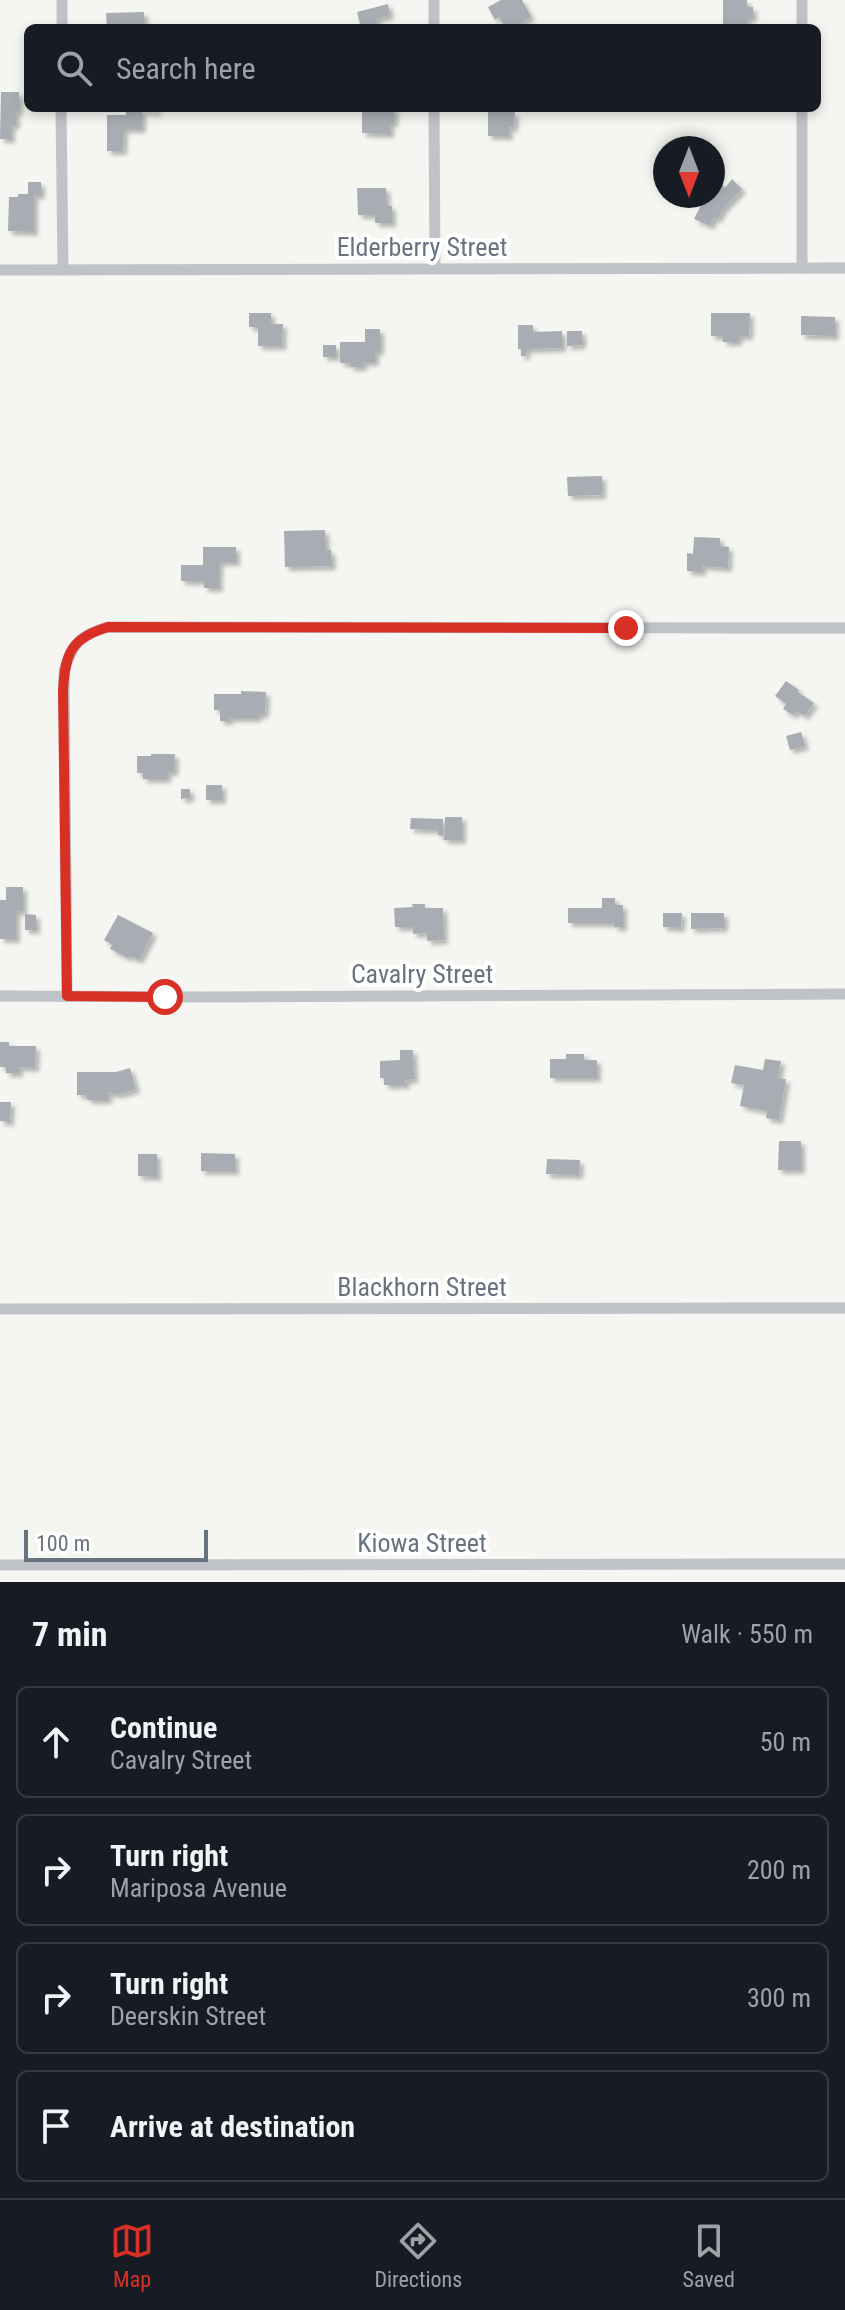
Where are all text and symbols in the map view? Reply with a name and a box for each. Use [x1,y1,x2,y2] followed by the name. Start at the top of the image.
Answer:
[24,24,821,112] search box
[52,46,96,90] icon: search
[116,51,256,86] text: Search here
[653,136,725,208] north arrow
[337,232,507,262] street label: Elderberry Street
[608,610,644,646] route end
[351,959,493,989] street label: Cavalry Street
[147,979,183,1015] route start
[337,1272,507,1302] street label: Blackhorn Street
[24,1526,208,1562] scale bar
[357,1528,487,1558] street label: Kiowa Street
[36,1531,90,1556] text: 100 m
[32,1614,108,1654] text: 7 min
[681,1619,813,1649] text: Walk · 550 m
[110,1710,217,1745] text: Continue
[34,1720,78,1764] icon: ahead
[760,1727,811,1757] text: 50 m
[110,1745,252,1775] text: Cavalry Street
[110,1838,228,1873] text: Turn right
[34,1848,78,1892] icon: right
[747,1855,811,1885] text: 200 m
[110,1873,287,1903] text: Mariposa Avenue
[110,1966,228,2001] text: Turn right
[34,1976,78,2020] icon: right
[747,1983,811,2013] text: 300 m
[110,2001,266,2031] text: Deerskin Street
[34,2104,78,2148] icon: arrive
[110,2109,355,2144] text: Arrive at destination
[110,2219,154,2292] tab: Map
[374,2219,462,2292] tab: Directions
[683,2219,735,2292] tab: Saved

